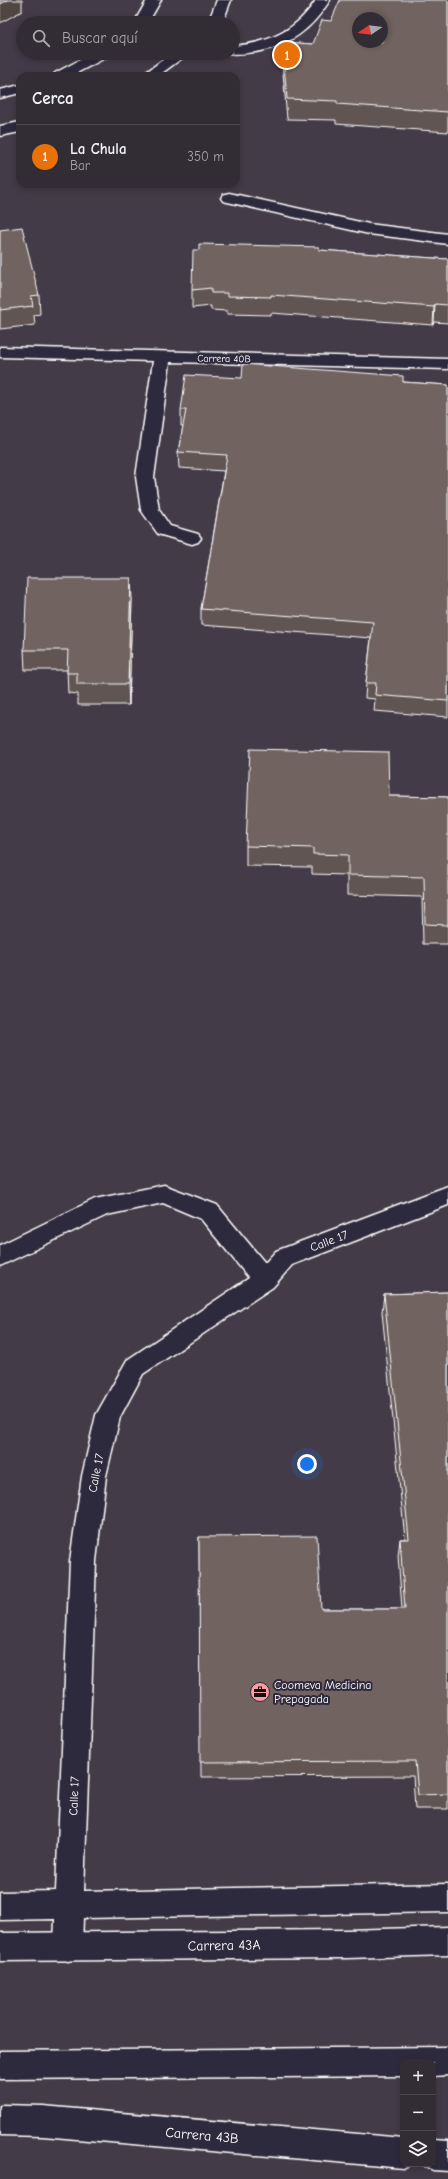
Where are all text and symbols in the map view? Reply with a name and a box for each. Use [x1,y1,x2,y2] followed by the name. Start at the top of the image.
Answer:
[352,12,388,48] north arrow
[16,16,240,60] search box
[30,27,52,49] icon: search
[62,29,138,47] text: Buscar aquí
[274,40,300,70] pin: 1
[32,89,74,108] text: Cerca
[70,140,127,158] text: La Chula
[42,149,48,164] text: 1
[187,149,224,164] text: 350 m
[70,158,90,173] text: Bar
[197,353,251,365] street label: Carrera 40B
[308,1227,350,1255] street label: Calle 17
[85,1452,107,1494] street label: Calle 17
[297,1454,317,1474] your location
[274,1678,371,1706] place label: Coomeva Medicina Prepagada
[249,1681,271,1703] office icon: Coomeva Medicina Prepagada
[66,1776,82,1816] street label: Calle 17
[187,1936,261,1955] street label: Carrera 43A
[400,2059,436,2167] map controls
[400,2059,436,2095] button: +
[400,2095,436,2131] button: −
[165,2124,240,2147] street label: Carrera 43B
[400,2131,436,2167] button: layers

